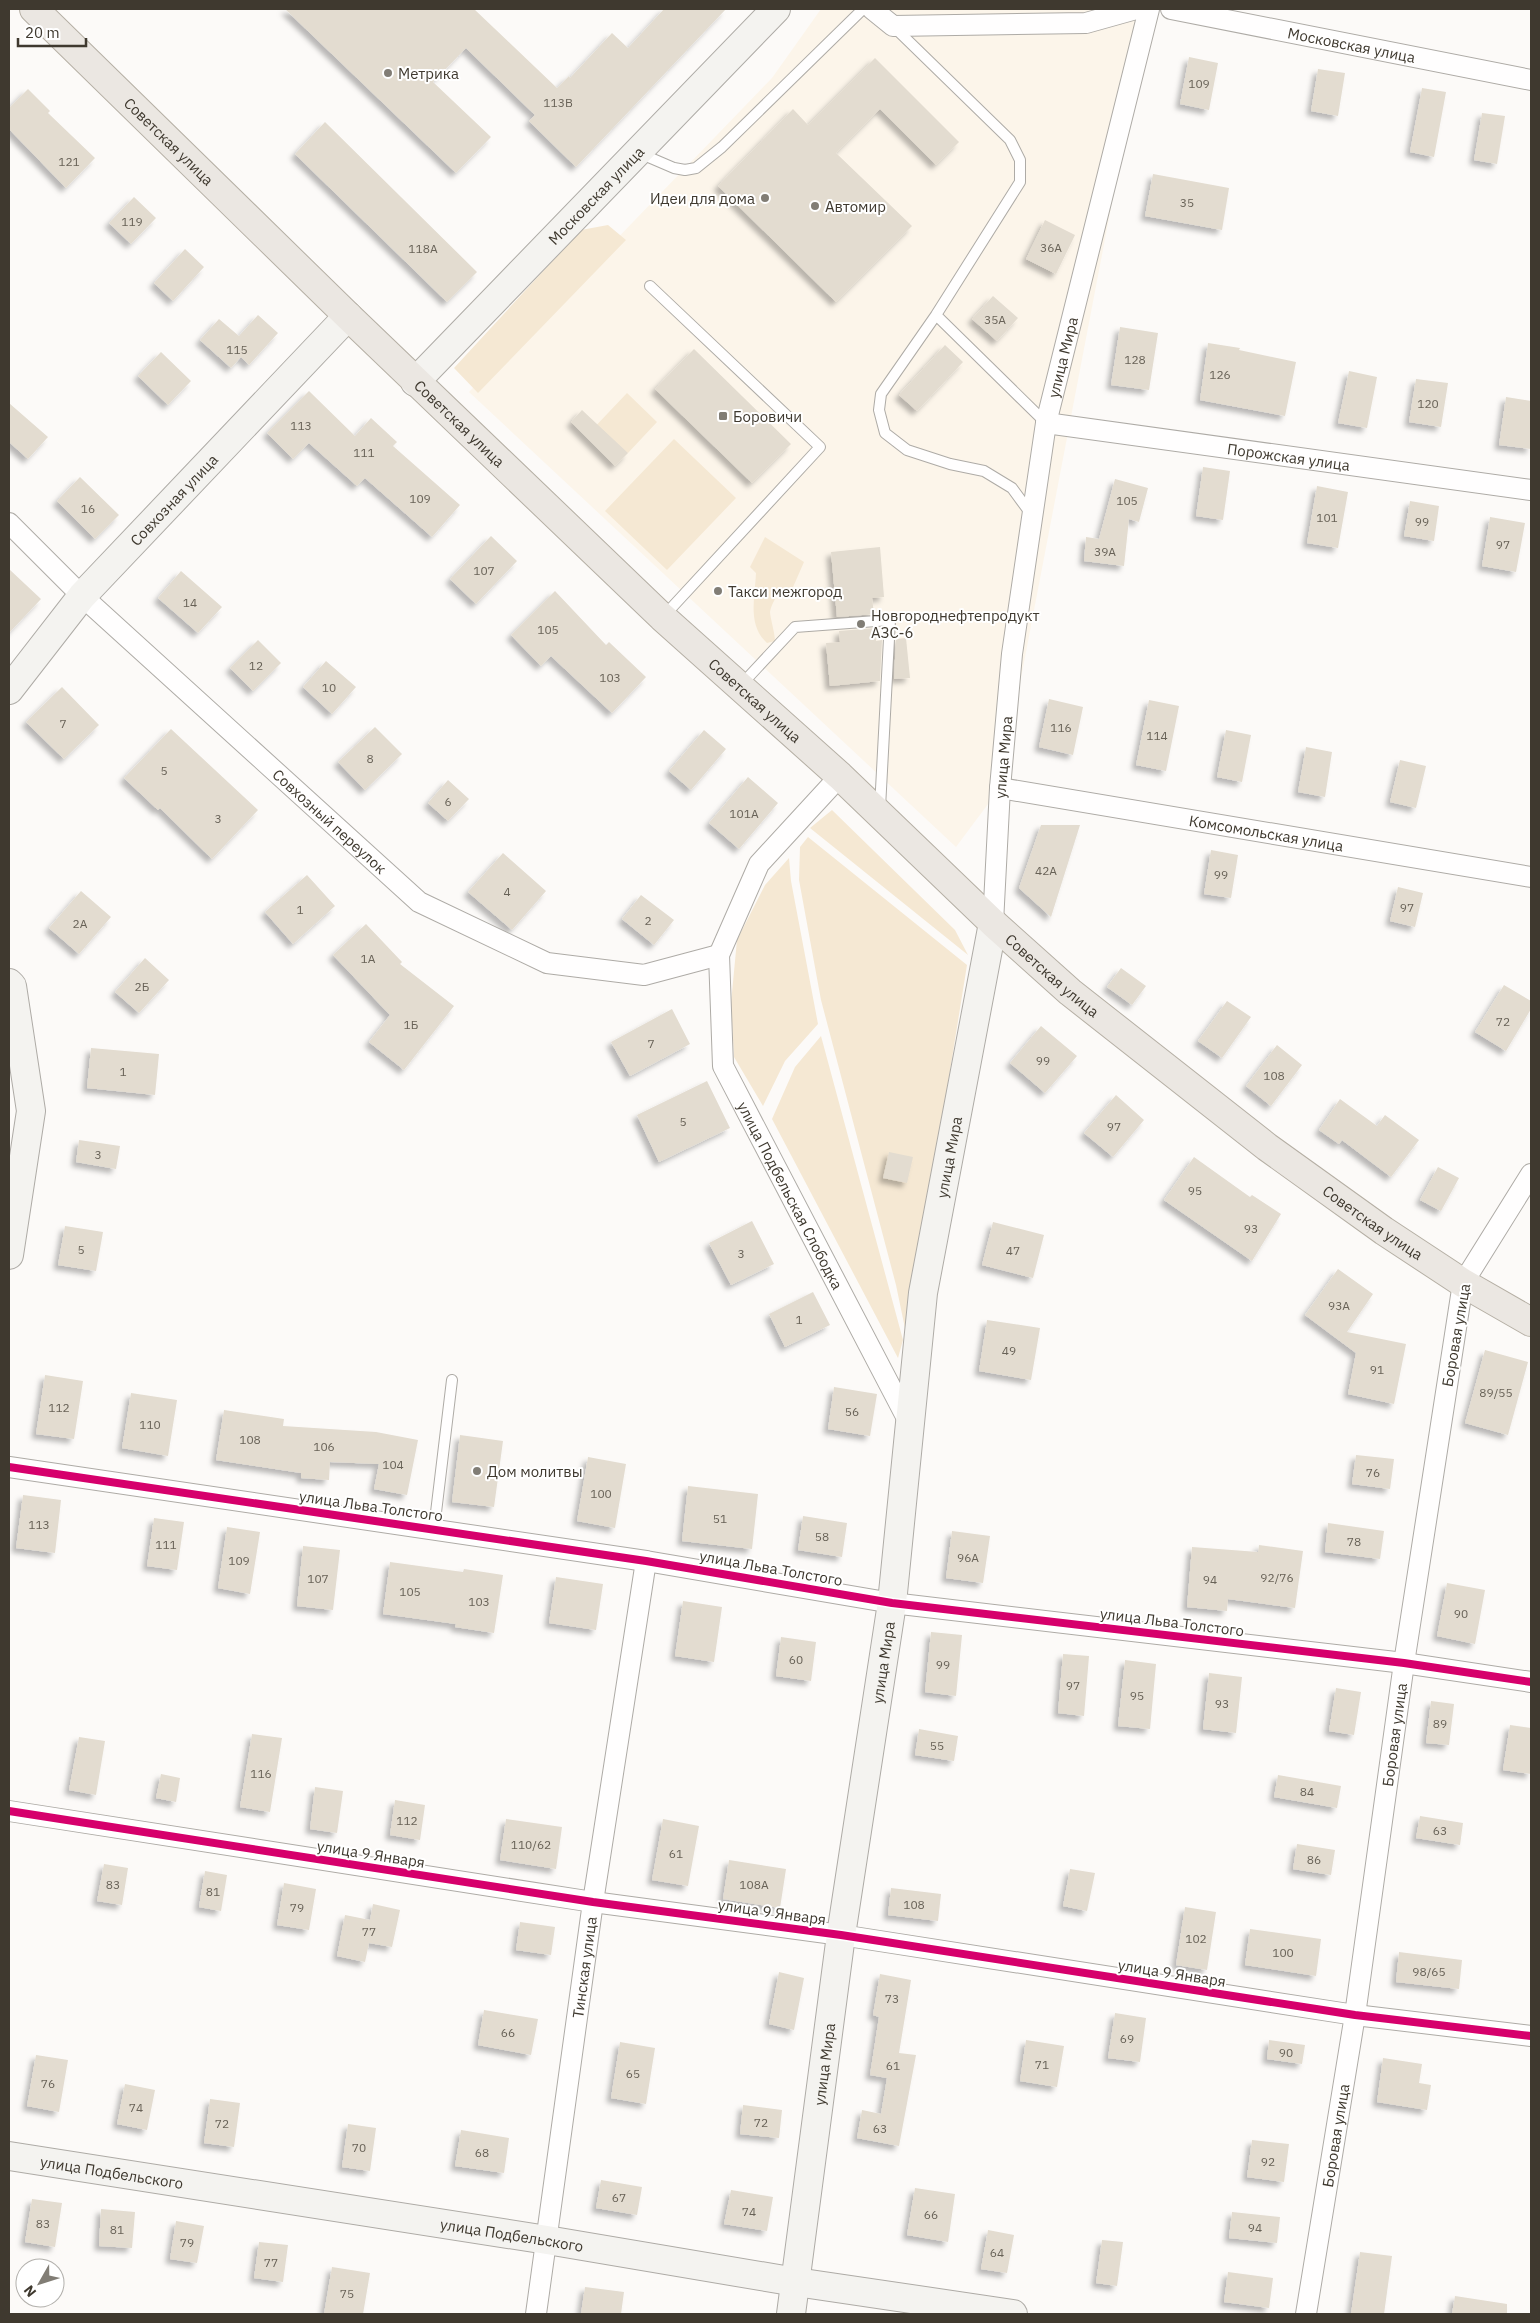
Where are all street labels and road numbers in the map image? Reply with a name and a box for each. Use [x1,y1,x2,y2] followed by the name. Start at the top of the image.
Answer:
[1286,23,1417,66] street label: Московская улица
[120,93,218,189] street label: Советская улица
[544,142,648,248] street label: Московская улица
[1043,315,1082,400] street label: улица Мира
[411,376,509,471] street label: Советская улица
[1226,439,1351,474] street label: Порожская улица
[126,450,221,549] street label: Совхозная улица
[705,654,805,747] street label: Советская улица
[990,715,1016,799] street label: улица Мира
[269,765,391,878] street label: Совхозный переулок
[1188,810,1345,855] street label: Комсомольская улица
[1002,929,1103,1021] street label: Советская улица
[734,1098,847,1293] street label: улица Подбельская Слободка
[932,1115,966,1200] street label: улица Мира
[1319,1181,1427,1264] street label: Советская улица
[1438,1282,1474,1388] street label: Боровая улица
[298,1487,444,1525] street label: улица Льва Толстого
[698,1546,844,1590] street label: улица Льва Толстого
[1099,1604,1245,1640] street label: улица Льва Толстого
[867,1620,899,1705] street label: улица Мира
[1377,1682,1411,1788] street label: Боровая улица
[316,1836,426,1872] street label: улица 9 Января
[717,1895,827,1929] street label: улица 9 Января
[568,1915,600,2019] street label: Тинская улица
[1117,1955,1227,1991] street label: улица 9 Января
[809,2022,839,2106] street label: улица Мира
[1317,2082,1353,2189] street label: Боровая улица
[39,2152,185,2193] street label: улица Подбельского
[439,2214,585,2255] street label: улица Подбельского

